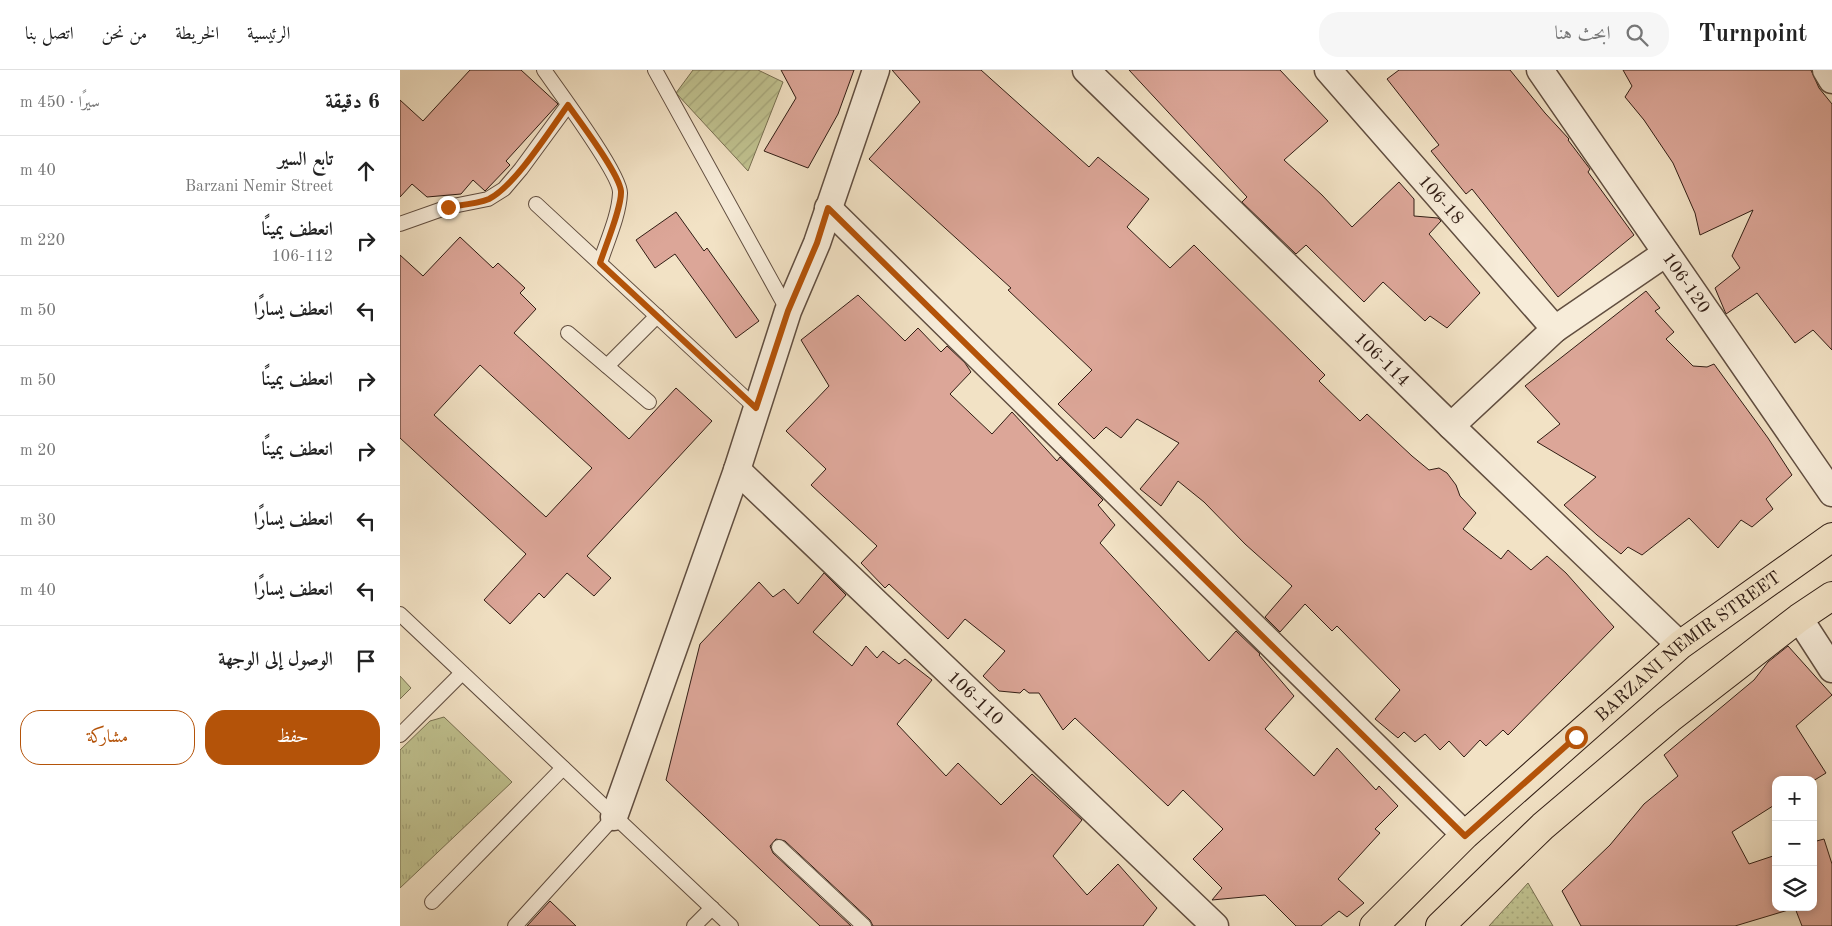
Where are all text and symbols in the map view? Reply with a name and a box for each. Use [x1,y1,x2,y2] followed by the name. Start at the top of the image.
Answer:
[1319,12,1669,57] search box
[1623,21,1651,49] icon: search
[1699,23,1807,47] text: Turnpoint
[25,25,74,43] text: اتصل بنا
[102,25,147,43] text: من نحن
[175,25,219,43] text: الخريطة
[247,25,290,43] text: الرئيسية
[1555,25,1611,44] text: ابحث هنا
[325,92,380,113] text: 6 دقيقة
[20,95,100,111] text: سيرًا · 450 m
[278,151,333,170] text: تابع السير
[352,157,380,185] icon: ahead
[20,163,56,179] text: 40 m
[1414,172,1467,228] street label: 106-18
[185,179,333,195] text: Barzani Nemir Street
[437,196,460,219] route end
[261,221,333,240] text: انعطف يمينًا
[352,227,380,255] icon: right
[20,233,65,249] text: 220 m
[271,249,333,265] text: 106-112
[1659,249,1713,317] street label: 106-120
[352,297,380,325] icon: left
[254,301,333,320] text: انعطف يسارًا
[20,303,56,319] text: 50 m
[1351,329,1413,390] street label: 106-114
[352,367,380,395] icon: right
[261,371,333,390] text: انعطف يمينًا
[20,373,56,389] text: 50 m
[352,437,380,465] icon: right
[261,441,333,460] text: انعطف يمينًا
[20,443,56,459] text: 20 m
[352,507,380,535] icon: left
[254,511,333,530] text: انعطف يسارًا
[20,513,56,529] text: 30 m
[1592,568,1784,725] street label: BARZANI NEMIR STREET
[352,577,380,605] icon: left
[254,581,333,600] text: انعطف يسارًا
[20,583,56,599] text: 40 m
[352,647,380,675] icon: arrive
[218,651,333,670] text: الوصول إلى الوجهة
[944,668,1006,729] street label: 106-110
[20,710,195,765] button: مشاركة
[205,710,380,765] button: حفظ
[1565,726,1588,749] route start
[1772,776,1817,911] map controls
[1772,776,1817,821] button: +
[1772,821,1817,866] button: −
[1772,866,1817,911] button: layers

